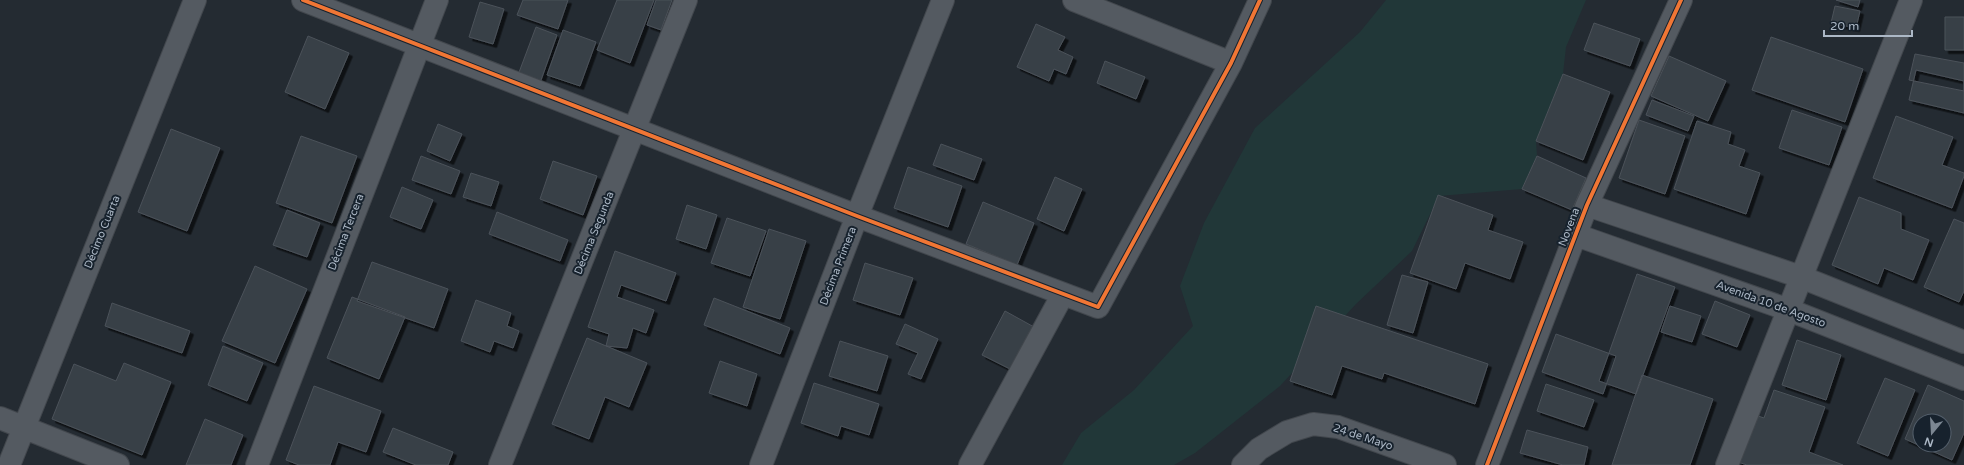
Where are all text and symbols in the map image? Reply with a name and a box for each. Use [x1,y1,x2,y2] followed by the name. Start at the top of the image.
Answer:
[1824,12,1912,38] scale bar
[1830,19,1859,33] text: 20 m
[571,190,617,276] street label: Décima Segunda
[325,192,367,272] street label: Décima Tercera
[81,194,123,270] street label: Décimo Cuarta
[1556,206,1582,248] street label: Novena
[817,225,859,307] street label: Décima Primera
[1714,278,1828,330] street label: Avenida 10 de Agosto
[1912,413,1952,453] north arrow
[1332,421,1395,453] street label: 24 de Mayo
[1923,434,1935,450] text: N

